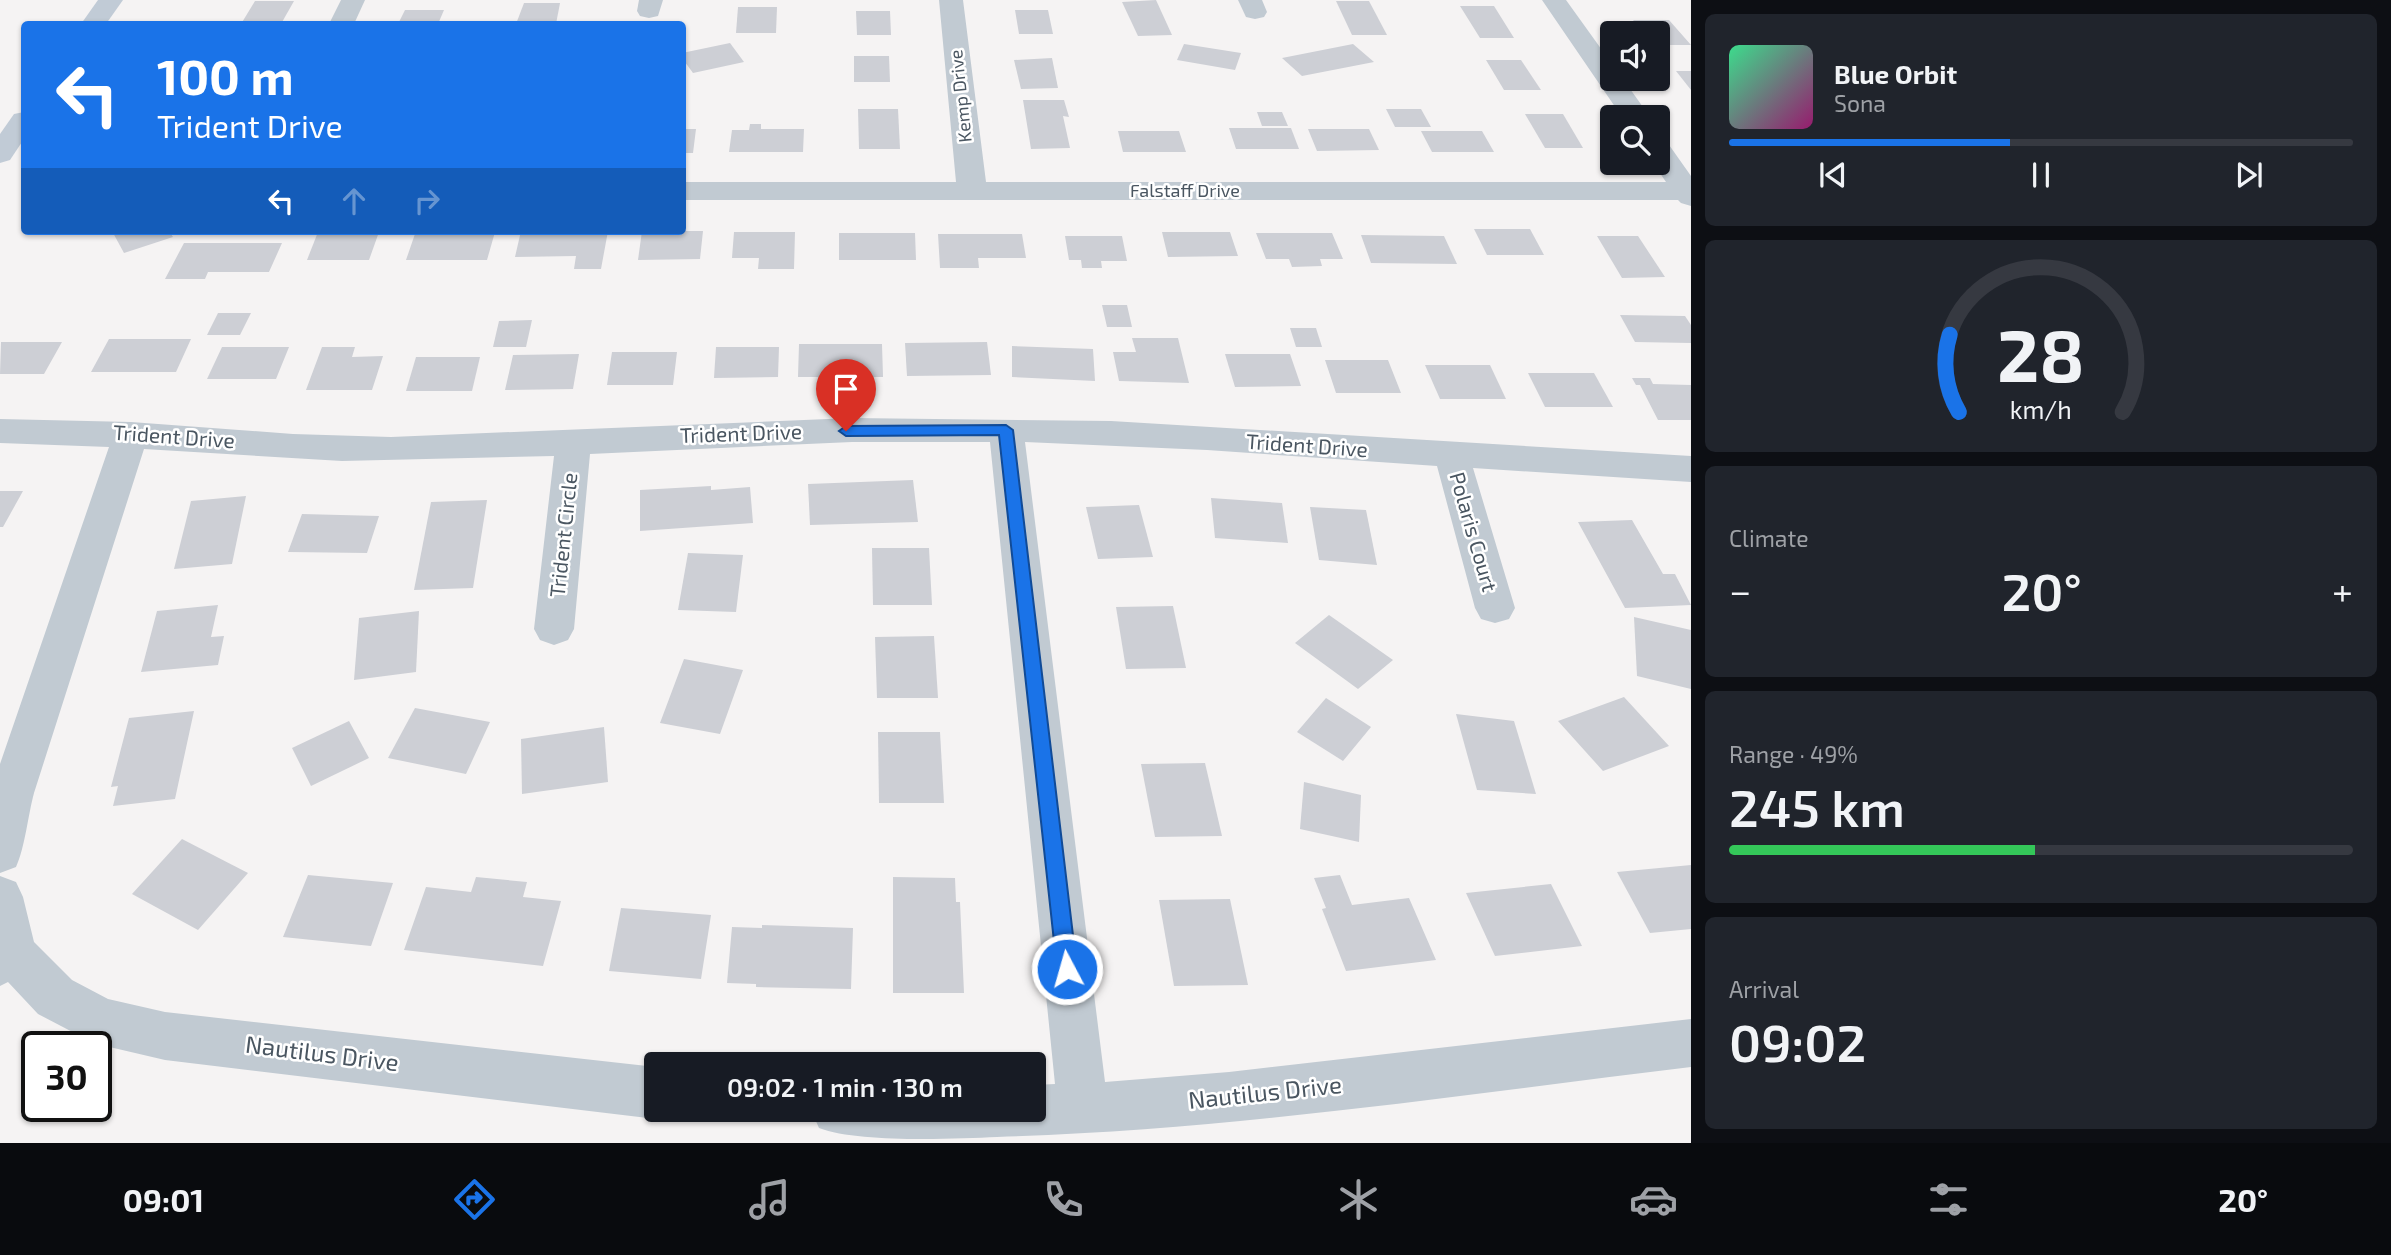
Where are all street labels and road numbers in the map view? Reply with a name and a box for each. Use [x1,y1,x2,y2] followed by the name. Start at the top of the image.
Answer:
[944,49,976,144] street label: Kemp Drive
[1130,179,1240,201] street label: Falstaff Drive
[680,418,802,447] street label: Trident Drive
[112,419,236,452] street label: Trident Drive
[1245,428,1369,461] street label: Trident Drive
[1445,469,1503,594] street label: Polaris Court
[544,471,581,598] street label: Trident Circle
[244,1029,400,1076] street label: Nautilus Drive
[1187,1069,1343,1114] street label: Nautilus Drive

